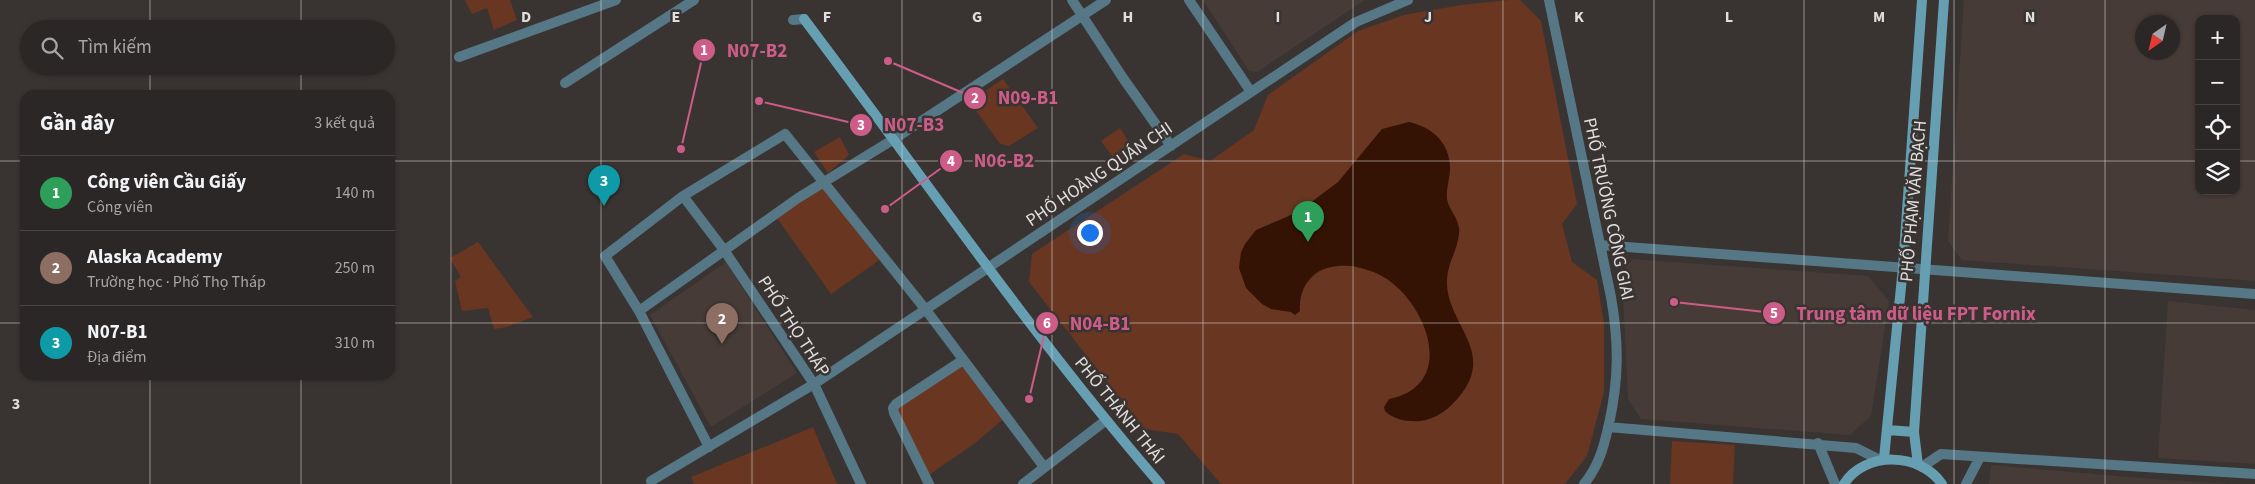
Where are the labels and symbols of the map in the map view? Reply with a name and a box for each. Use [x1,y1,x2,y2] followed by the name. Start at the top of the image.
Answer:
[521,6,531,28] text: D
[672,6,680,28] text: E
[823,6,831,28] text: F
[972,6,982,28] text: G
[1123,6,1133,28] text: H
[1276,6,1280,28] text: I
[1424,6,1432,28] text: J
[1574,6,1584,28] text: K
[1725,6,1733,28] text: L
[1873,6,1885,28] text: M
[2025,6,2035,28] text: N
[2135,15,2180,60] north arrow
[691,33,797,67] callout: N07-B2
[727,38,787,65] text: N07-B2
[700,40,708,61] text: 1
[962,81,1068,115] callout: N09-B1
[998,85,1058,112] text: N09-B1
[971,88,979,109] text: 2
[848,108,954,142] callout: N07-B3
[884,112,944,139] text: N07-B3
[857,115,865,136] text: 3
[1021,116,1178,233] street label: PHỐ HOÀNG QUÁN CHI
[1577,116,1640,303] street label: PHỐ TRƯƠNG CÔNG GIAI
[1894,119,1933,283] street label: PHỐ PHẠM VĂN BẠCH
[939,144,1044,178] callout: N06-B2
[974,148,1034,175] text: N06-B2
[947,151,955,172] text: 4
[588,165,620,206] pin: 3
[1292,201,1324,242] pin: 1
[1077,220,1103,246] your location
[752,271,836,382] street label: PHỐ THỌ THÁP
[1761,296,2046,330] callout: Trung tâm dữ liệu FPT Fornix
[1796,301,2036,328] text: Trung tâm dữ liệu FPT Fornix
[706,303,738,344] pin: 2
[1770,303,1778,324] text: 5
[1035,306,1140,340] callout: N04-B1
[1070,311,1130,338] text: N04-B1
[1043,313,1051,334] text: 6
[1069,351,1171,469] street label: PHỐ THÀNH THÁI
[12,393,20,415] text: 3

